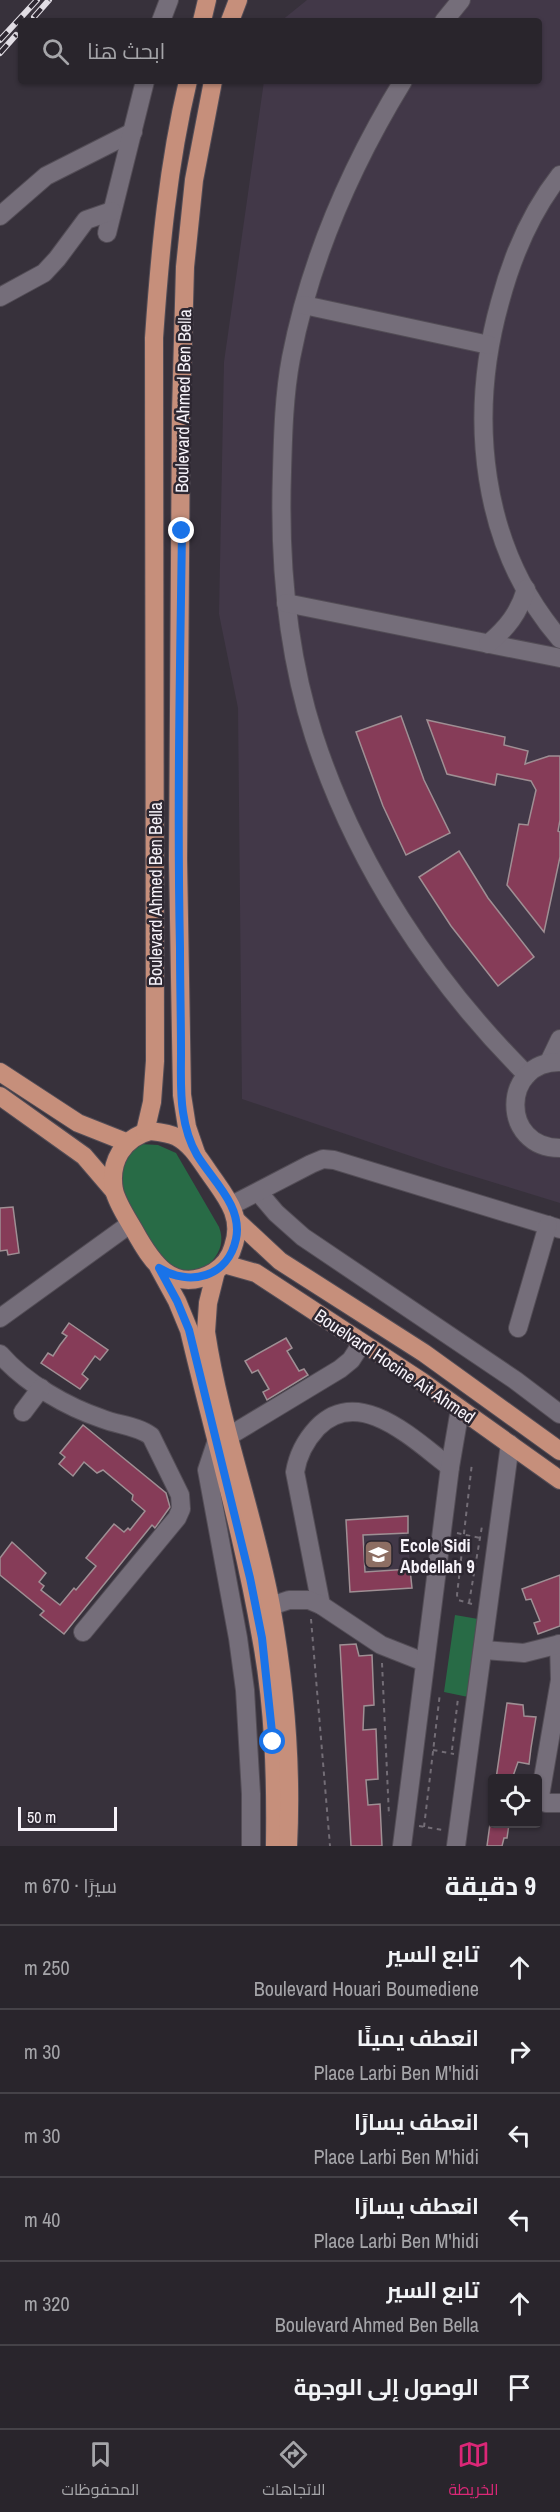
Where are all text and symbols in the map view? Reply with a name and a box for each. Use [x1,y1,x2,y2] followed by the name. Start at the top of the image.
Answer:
[18,18,542,84] search box
[39,35,72,68] icon: search
[87,36,166,66] text: ابحث هنا
[169,309,197,493] street label: Boulevard Ahmed Ben Bella
[168,517,194,543] route end
[143,802,168,986] street label: Boulevard Ahmed Ben Bella
[310,1303,480,1429] street label: Bouelvard Hocine Ait Ahmed
[400,1533,475,1579] place label: Ecole Sidi Abdellah 9
[363,1539,395,1571] school or university icon: Ecole Sidi Abdellah 9
[259,1728,285,1754] route start
[488,1774,542,1828] map controls
[488,1774,542,1828] button: locate
[18,1804,117,1832] scale bar
[27,1806,56,1828] text: 50 m
[445,1868,536,1903] text: 9 دقيقة
[24,1872,117,1899] text: سيرًا · 670 m
[387,1939,479,1969] text: تابع السير
[503,1951,536,1984] icon: ahead
[24,1954,70,1981] text: 250 m
[254,1975,479,2002] text: Boulevard Houari Boumediene
[357,2023,479,2053] text: انعطف يمينًا
[503,2035,536,2068] icon: right
[24,2038,60,2065] text: 30 m
[314,2059,479,2086] text: Place Larbi Ben M'hidi
[354,2107,479,2137] text: انعطف يسارًا
[503,2119,536,2152] icon: left
[24,2122,60,2149] text: 30 m
[314,2143,479,2170] text: Place Larbi Ben M'hidi
[354,2191,479,2221] text: انعطف يسارًا
[503,2203,536,2236] icon: left
[24,2206,60,2233] text: 40 m
[314,2227,479,2254] text: Place Larbi Ben M'hidi
[387,2275,479,2305] text: تابع السير
[503,2287,536,2320] icon: ahead
[24,2290,70,2317] text: 320 m
[275,2311,479,2338] text: Boulevard Ahmed Ben Bella
[503,2371,536,2404] icon: arrive
[294,2372,479,2402] text: الوصول إلى الوجهة
[61,2438,139,2504] tab: المحفوظات
[262,2438,326,2504] tab: الاتجاهات
[449,2438,499,2504] tab: الخريطة

